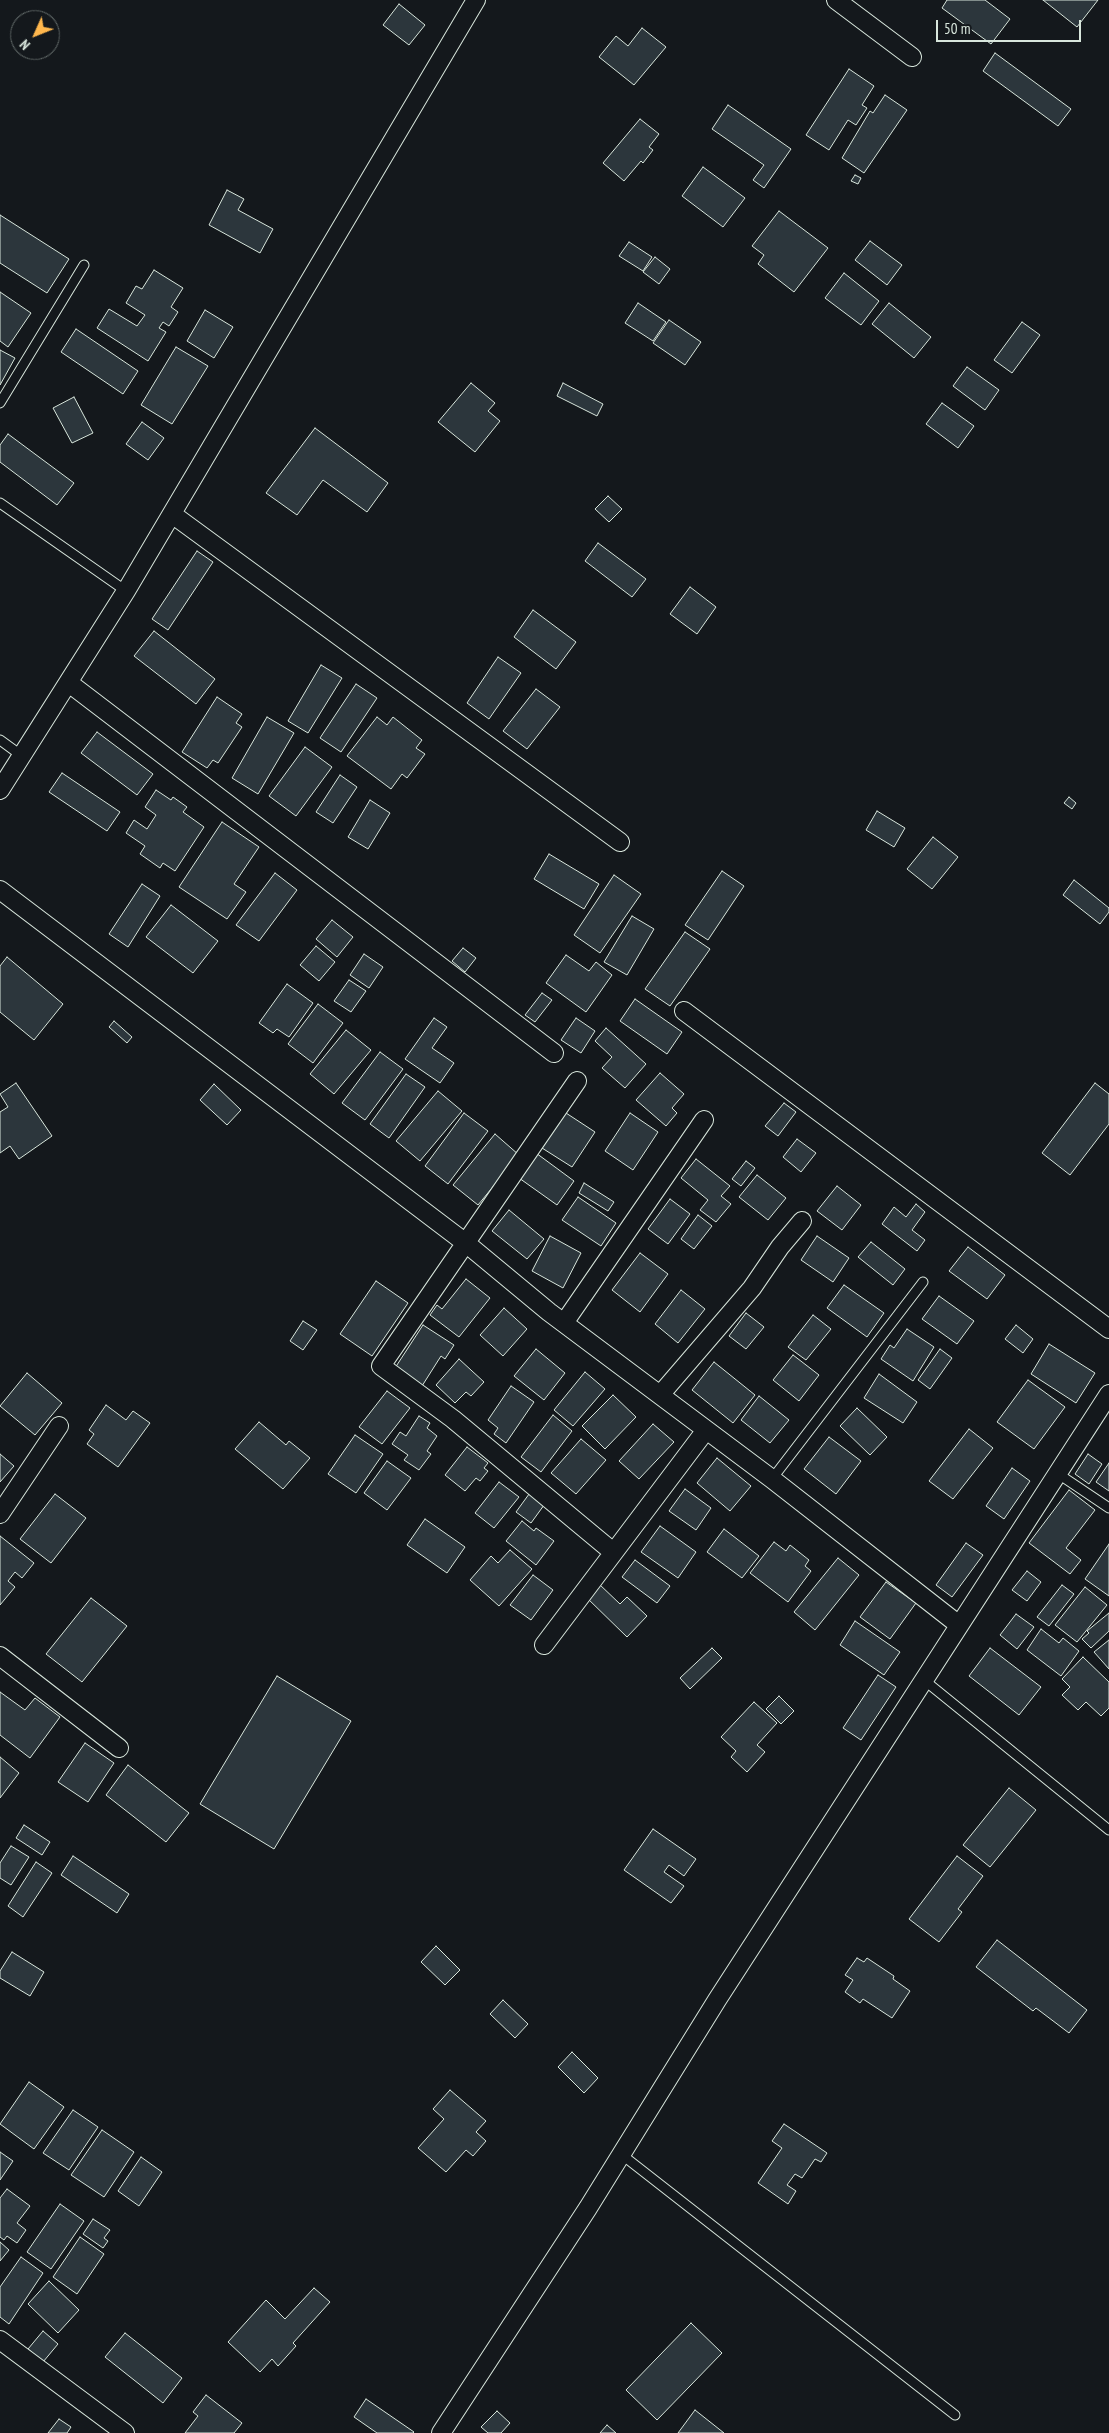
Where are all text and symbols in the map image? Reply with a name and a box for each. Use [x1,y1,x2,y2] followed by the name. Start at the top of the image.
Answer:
[10,10,60,60] north arrow
[939,10,1084,42] scale bar
[944,19,970,38] text: 50 m
[16,36,34,54] text: N

